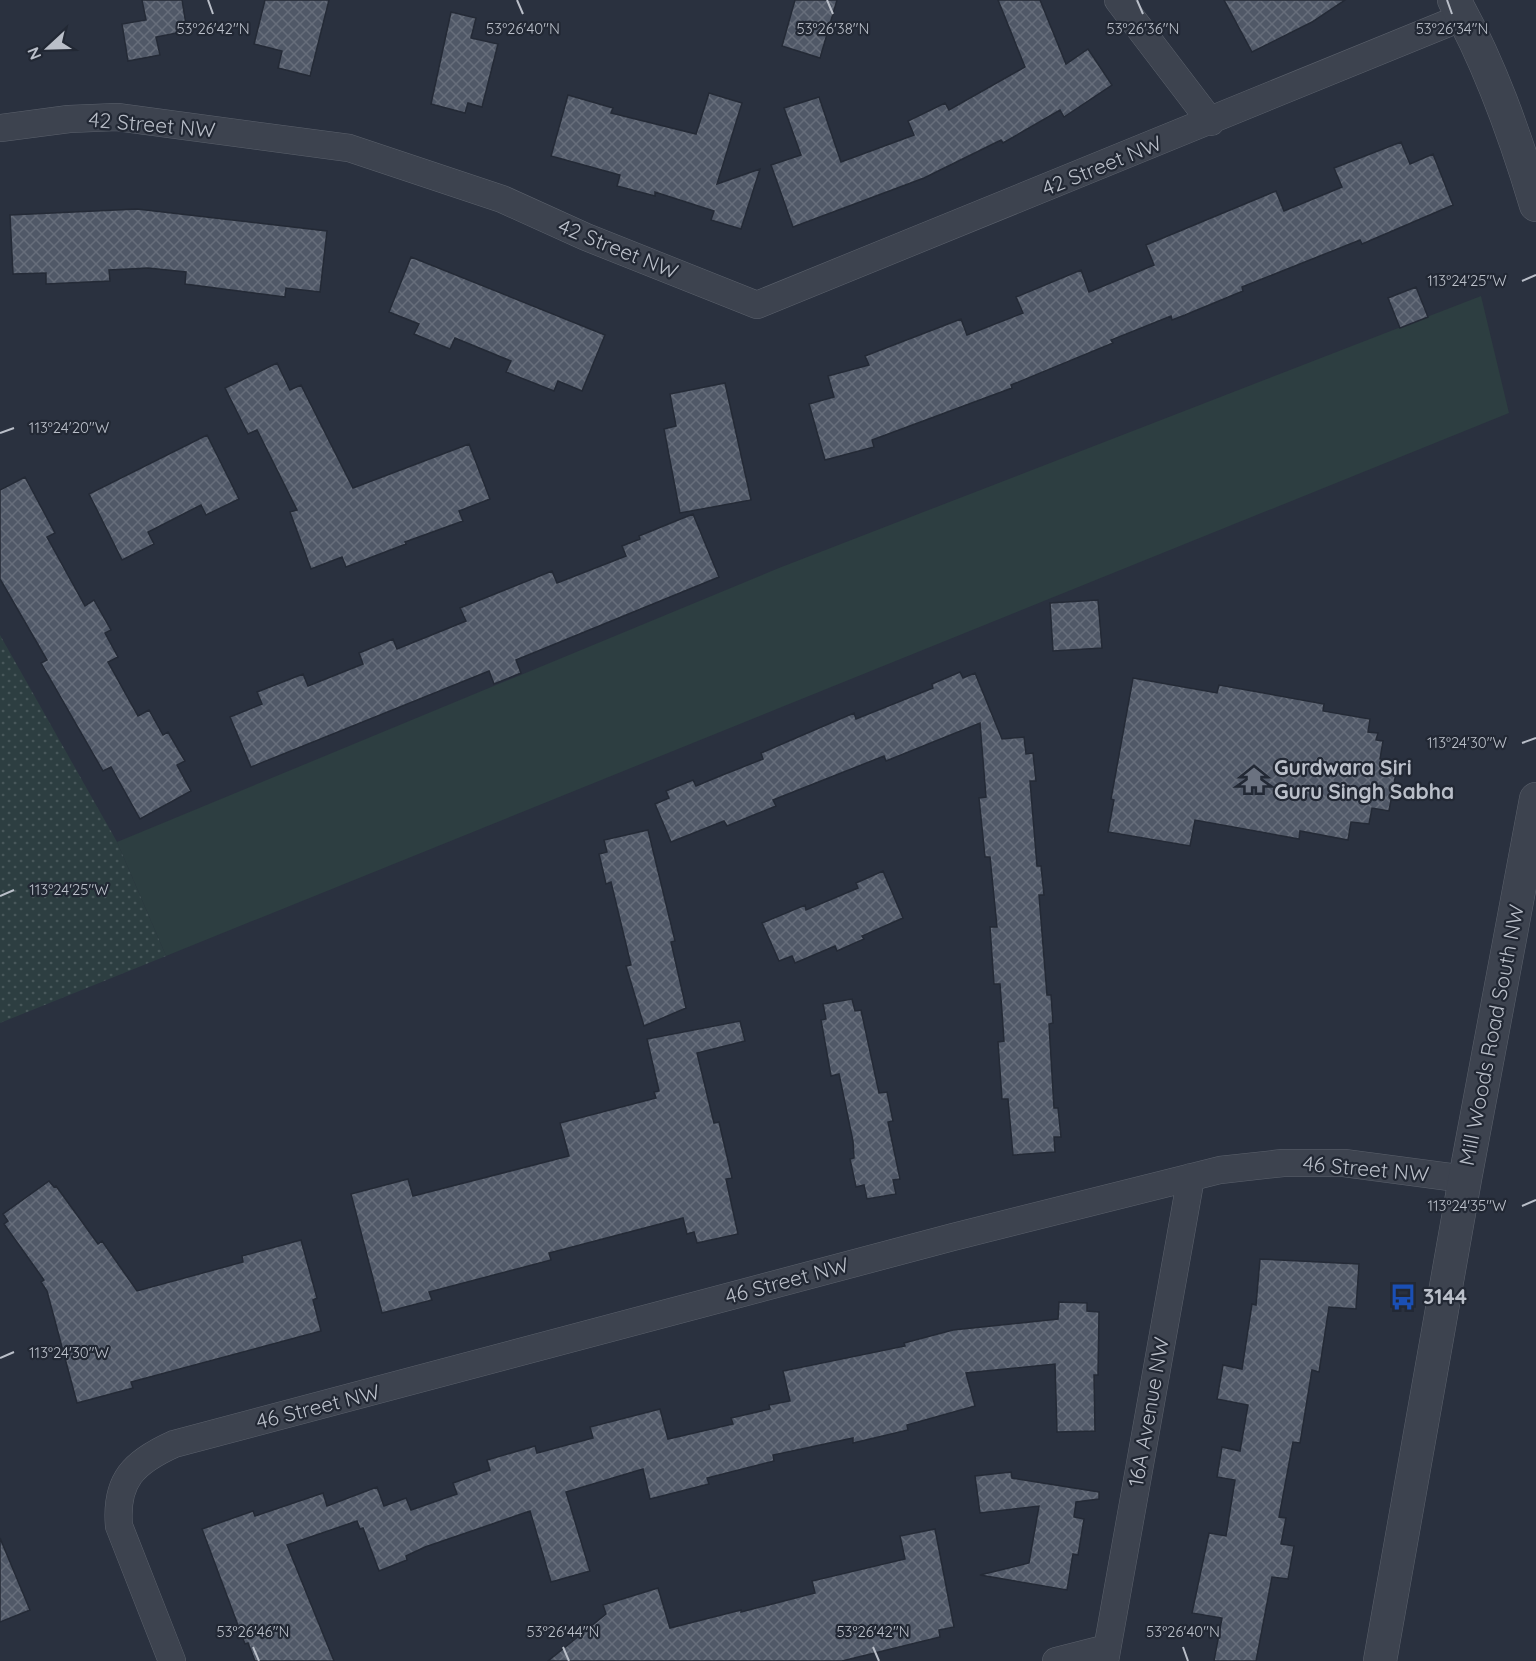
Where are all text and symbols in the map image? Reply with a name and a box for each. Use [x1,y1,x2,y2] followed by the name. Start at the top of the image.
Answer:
[18,18,78,78] north arrow
[176,19,250,38] text: 53°26'42"N
[486,19,560,38] text: 53°26'40"N
[797,19,869,38] text: 53°26'38"N
[1107,19,1179,38] text: 53°26'36"N
[1416,19,1488,38] text: 53°26'34"N
[23,44,46,63] text: N
[88,106,217,142] street label: 42 Street NW
[1038,129,1165,201] street label: 42 Street NW
[555,212,682,284] street label: 42 Street NW
[1427,271,1507,290] text: 113°24'25"W
[29,418,110,437] text: 113°24'20"W
[1427,733,1507,752] text: 113°24'30"W
[1274,754,1454,804] place label: Gurdwara Siri Guru Singh Sabha
[1239,765,1269,795] temple icon: Gurdwara Siri Guru Singh Sabha
[29,880,109,899] text: 113°24'25"W
[1453,902,1529,1168] street label: Mill Woods Road South NW
[1302,1150,1430,1186] street label: 46 Street NW
[1427,1196,1507,1215] text: 113°24'35"W
[722,1251,851,1309] street label: 46 Street NW
[1388,1282,1418,1312] bus stop icon: 3144
[1423,1283,1467,1309] place label: 3144
[1122,1335,1174,1489] street label: 16A Avenue NW
[29,1343,109,1362] text: 113°24'30"W
[253,1378,382,1434] street label: 46 Street NW
[217,1622,289,1641] text: 53°26'46"N
[527,1622,599,1641] text: 53°26'44"N
[836,1622,910,1641] text: 53°26'42"N
[1146,1622,1220,1641] text: 53°26'40"N

